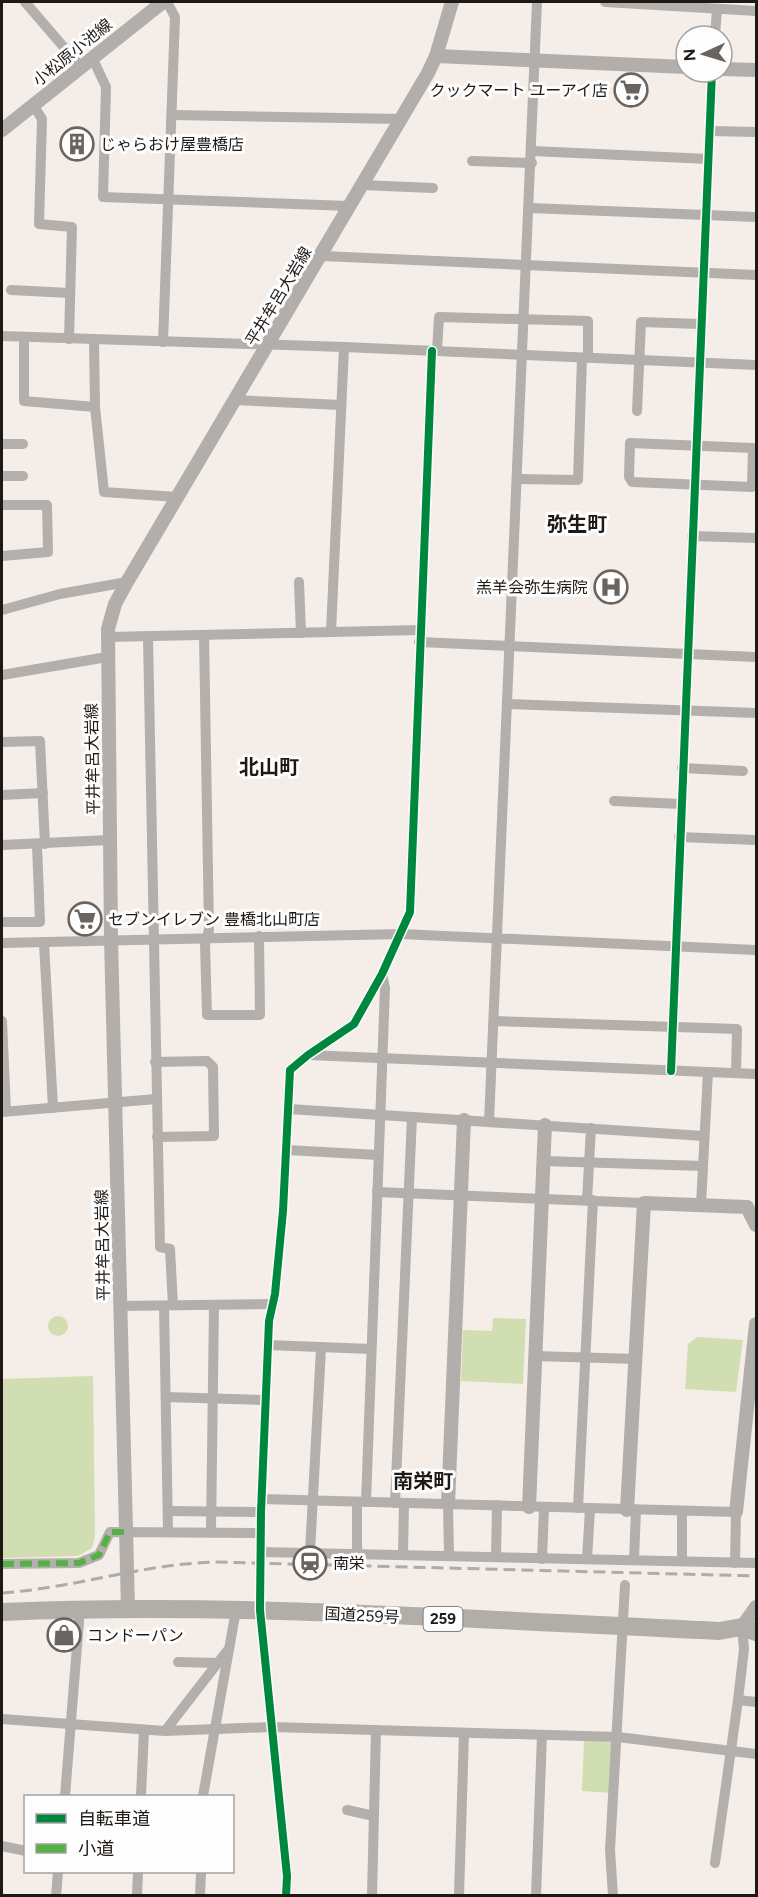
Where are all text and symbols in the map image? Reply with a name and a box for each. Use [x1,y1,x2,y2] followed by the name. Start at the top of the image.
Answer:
[29,15,116,90] street label: 小松原小池線
[674,24,734,84] north arrow
[680,48,699,62] text: N
[613,72,649,108] supermarket icon: クックマート ユーアイ店
[429,81,608,100] place label: クックマート ユーアイ店
[59,126,95,162] building icon: じゃらおけ屋豊橋店
[100,135,244,154] place label: じゃらおけ屋豊橋店
[241,243,315,349] street label: 平井牟呂大岩線
[547,512,607,536] district label: 弥生町
[593,569,629,605] hospital icon: 羔羊会弥生病院
[476,578,588,597] place label: 羔羊会弥生病院
[82,703,103,815] street label: 平井牟呂大岩線
[239,755,299,779] district label: 北山町
[67,901,103,937] supermarket icon: セブンイレブン 豊橋北山町店
[108,910,320,929] place label: セブンイレブン 豊橋北山町店
[92,1189,113,1301] street label: 平井牟呂大岩線
[393,1469,453,1493] district label: 南栄町
[292,1545,328,1581] station icon: 南栄
[333,1554,365,1573] place label: 南栄
[324,1604,400,1627] street label: 国道259号
[424,1607,462,1631] road number: 259
[46,1617,82,1653] shop icon: コンドーパン
[87,1626,184,1645] place label: コンドーパン
[24,1795,234,1873] legend
[78,1808,150,1830] text: 自転車道
[78,1838,114,1860] text: 小道

